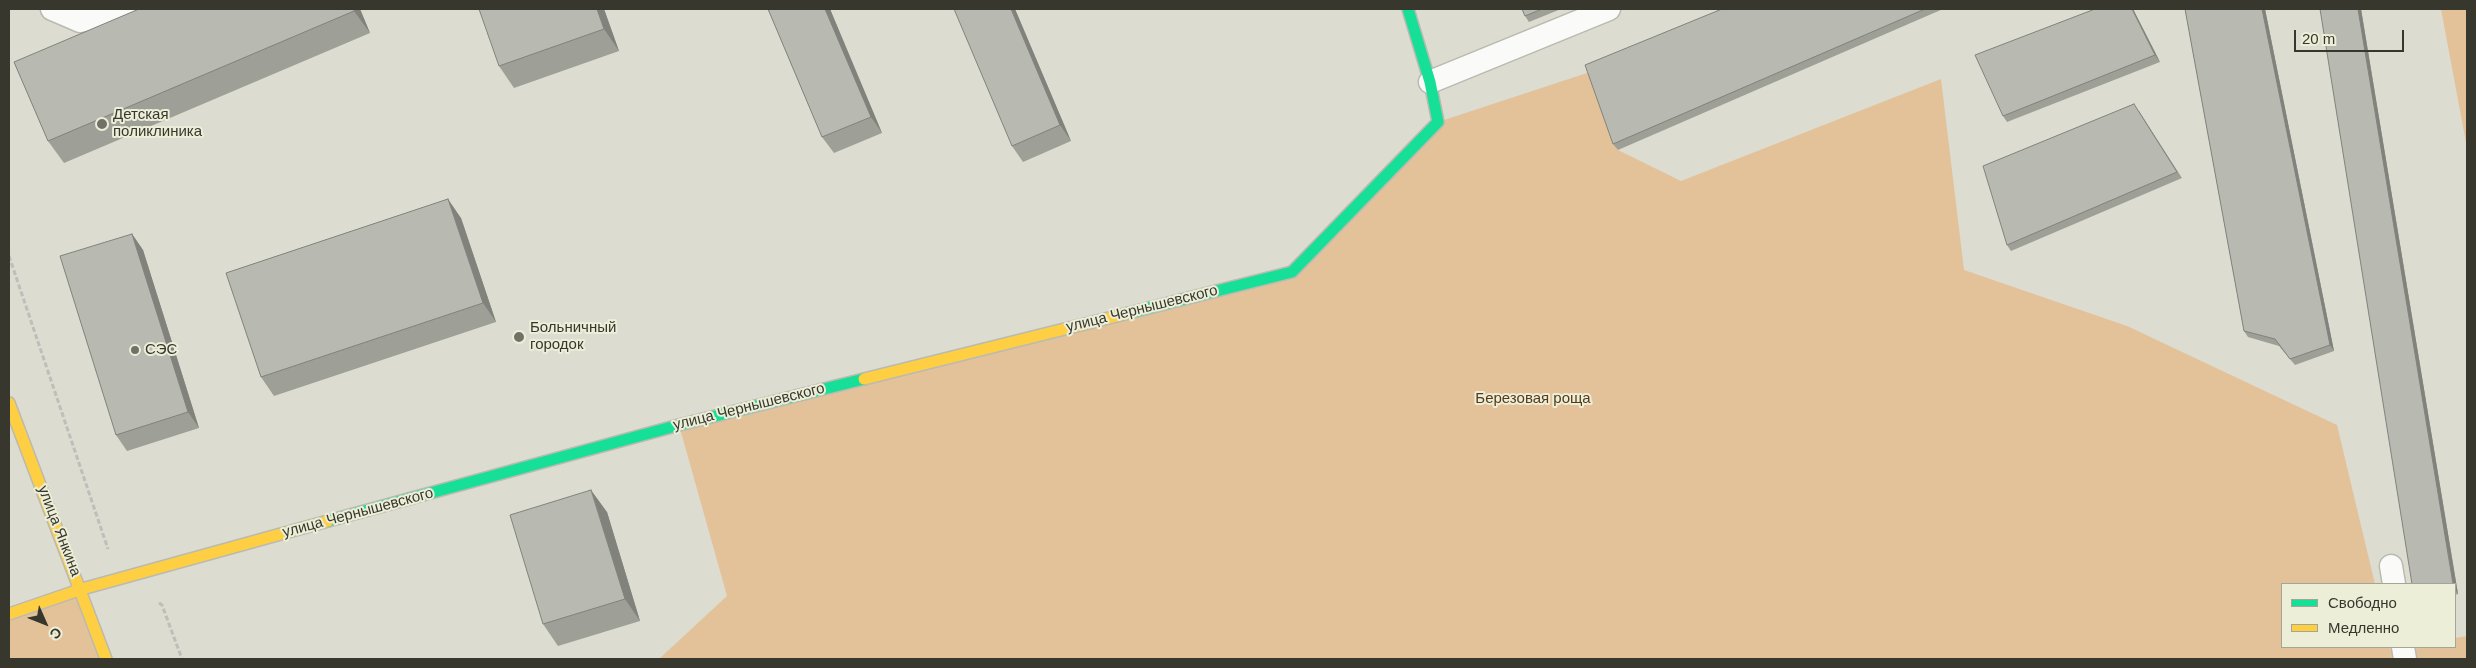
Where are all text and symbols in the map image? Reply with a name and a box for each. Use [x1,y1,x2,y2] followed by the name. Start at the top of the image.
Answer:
[2296,20,2406,52] scale bar
[2302,30,2335,47] text: 20 m
[113,106,202,141] place label: Детская поликлиника
[95,117,109,131] marker: Детская поликлиника
[1064,281,1220,337] street label: улица Чернышевского
[530,319,616,354] place label: Больничный городок
[512,330,526,344] marker: Больничный городок
[145,341,177,359] place label: СЭС
[129,344,141,356] marker: СЭС
[671,379,827,435] street label: улица Чернышевского
[1475,390,1591,408] park label: Березовая роща
[33,483,85,579] street label: улица Янкина
[281,484,435,542] street label: улица Чернышевского
[2281,583,2456,648] legend
[2328,594,2397,611] text: Свободно
[20,598,70,648] north arrow
[2328,619,2399,636] text: Медленно
[47,624,65,643] text: С

